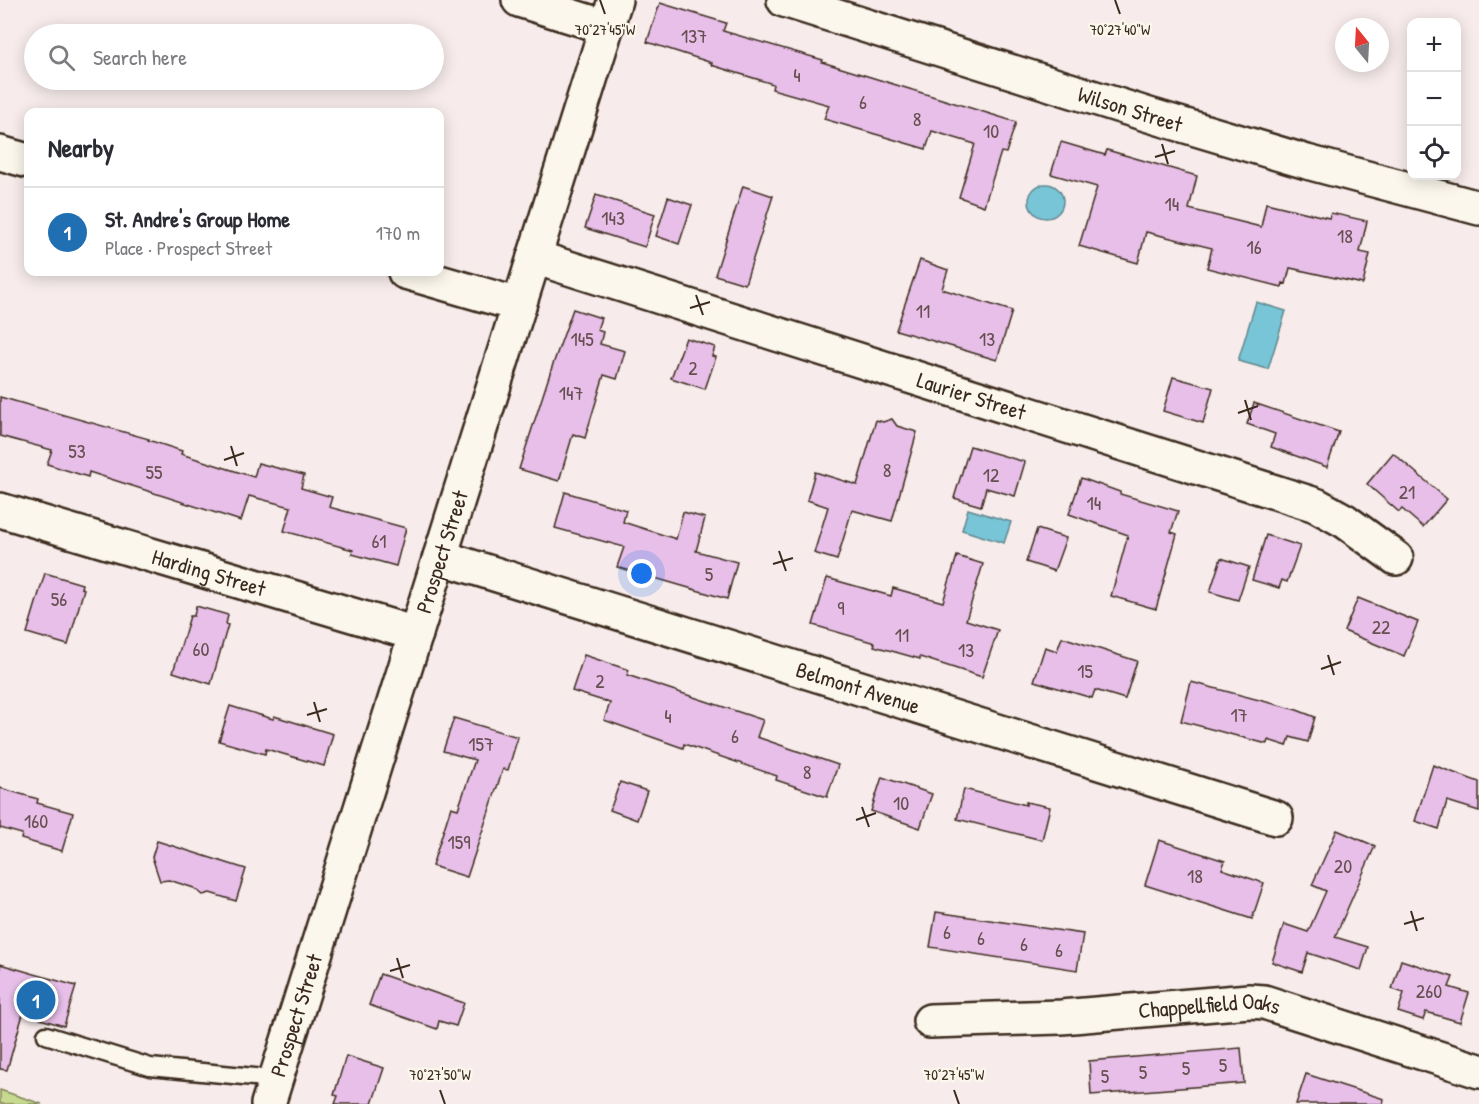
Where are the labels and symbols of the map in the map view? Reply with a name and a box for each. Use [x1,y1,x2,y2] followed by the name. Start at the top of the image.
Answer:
[1335,18,1389,72] north arrow
[575,19,636,40] text: 70°27'45"W
[1090,19,1151,40] text: 70°27'40"W
[681,22,707,49] house number: 137
[793,61,801,88] house number: 4
[1074,79,1187,139] street label: Wilson Street
[859,88,867,115] house number: 6
[913,105,921,132] house number: 8
[983,117,999,144] house number: 10
[1165,190,1179,217] house number: 14
[601,204,625,231] house number: 143
[1337,222,1353,249] house number: 18
[1246,233,1262,260] house number: 16
[916,297,930,324] house number: 11
[570,325,594,352] house number: 145
[979,325,995,352] house number: 13
[688,354,698,381] house number: 2
[913,364,1030,427] street label: Laurier Street
[559,379,583,406] house number: 147
[68,437,86,464] house number: 53
[883,456,891,483] house number: 8
[146,458,163,485] house number: 55
[983,461,1000,488] house number: 12
[1399,478,1415,505] house number: 21
[408,486,475,617] street label: Prospect Street
[1087,489,1101,516] house number: 14
[371,527,387,554] house number: 61
[149,541,270,603] street label: Harding Street
[627,559,656,588] your location
[705,560,714,587] house number: 5
[51,585,67,612] house number: 56
[837,594,845,621] house number: 9
[1372,613,1391,640] house number: 22
[895,621,909,648] house number: 11
[193,635,210,662] house number: 60
[958,636,974,663] house number: 13
[792,654,924,721] street label: Belmont Avenue
[1077,657,1093,684] house number: 15
[595,667,605,694] house number: 2
[1230,701,1248,728] house number: 17
[664,702,672,729] house number: 4
[731,722,739,749] house number: 6
[468,730,494,757] house number: 157
[803,758,811,785] house number: 8
[893,789,909,816] house number: 10
[24,807,48,834] house number: 160
[447,828,471,855] house number: 159
[1334,852,1352,879] house number: 20
[1187,862,1203,889] house number: 18
[943,918,951,945] house number: 6
[977,924,985,951] house number: 6
[1020,930,1028,957] house number: 6
[1055,936,1063,963] house number: 6
[263,950,329,1080] street label: Prospect Street
[1416,977,1442,1004] house number: 260
[16,978,56,1022] pin: 1
[1137,986,1284,1025] street label: Chappellfield Oaks
[1219,1051,1228,1078] house number: 5
[1182,1054,1191,1081] house number: 5
[1139,1058,1148,1085] house number: 5
[1101,1062,1110,1089] house number: 5
[409,1064,471,1085] text: 70°27'50"W
[924,1064,985,1085] text: 70°27'45"W

